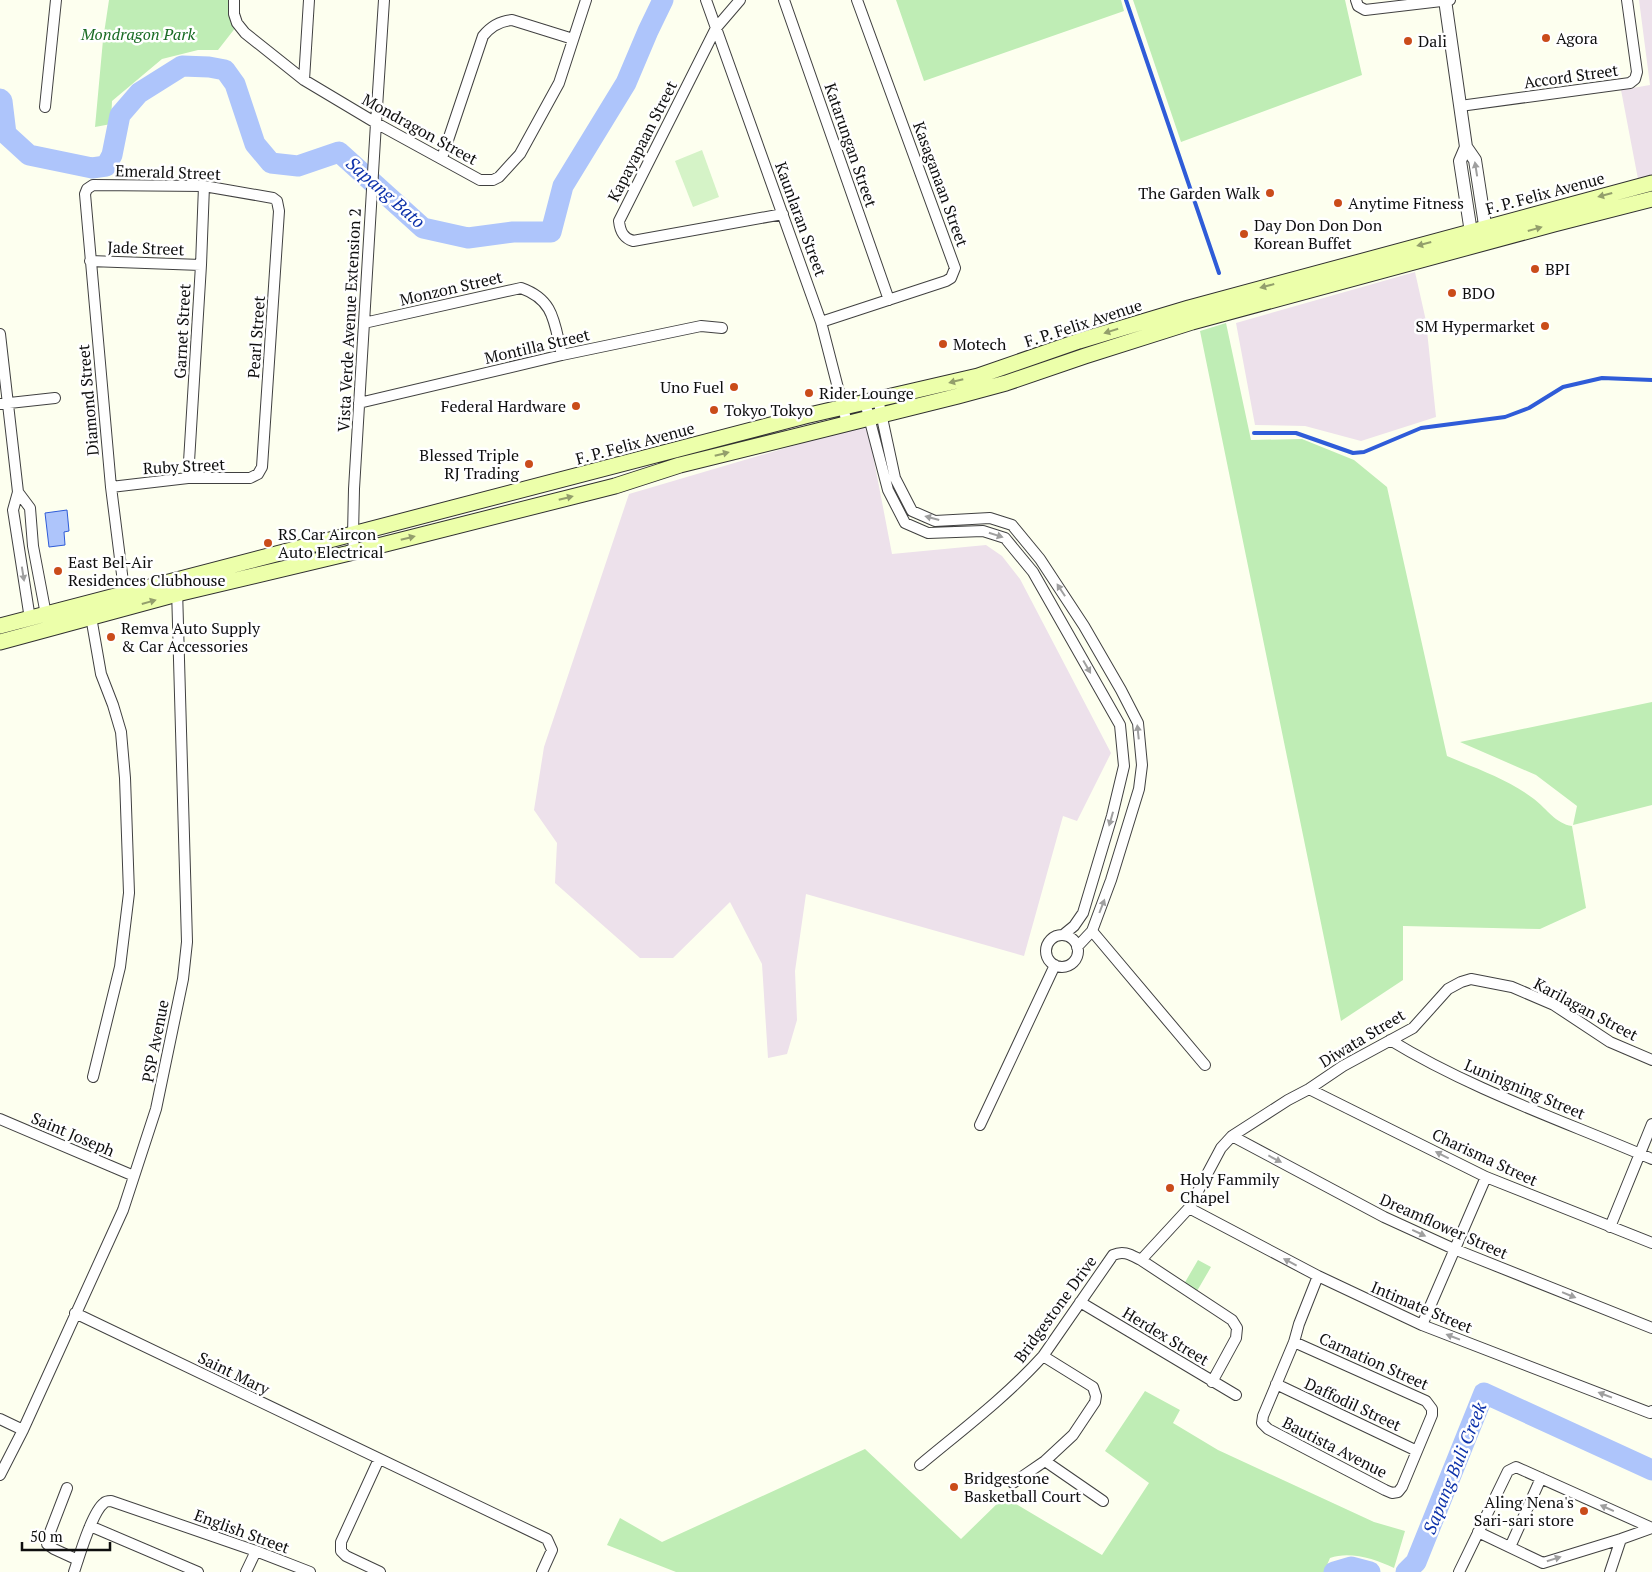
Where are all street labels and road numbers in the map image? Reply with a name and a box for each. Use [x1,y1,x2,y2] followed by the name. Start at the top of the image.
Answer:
[1522,58,1620,94] street label: Accord Street
[602,77,682,205] street label: Kapayapaan Street
[819,80,883,210] street label: Katarungan Street
[358,88,482,170] street label: Mondragon Street
[908,118,974,250] street label: Kasaganaan Street
[115,159,221,185] street label: Emerald Street
[770,159,832,279] street label: Kaunlaran Street
[1483,167,1607,219] street label: F. P. Felix Avenue
[332,207,366,433] street label: Vista Verde Avenue Extension 2
[107,236,185,260] street label: Jade Street
[397,265,505,311] street label: Monzon Street
[169,283,195,379] street label: Garnet Street
[1021,294,1145,352] street label: F. P. Felix Avenue
[242,295,270,379] street label: Pearl Street
[482,323,592,369] street label: Montilla Street
[72,343,104,457] street label: Diamond Street
[573,417,697,469] street label: F. P. Felix Avenue
[142,453,226,479] street label: Ruby Street
[1530,972,1642,1046] street label: Karilagan Street
[136,998,174,1084] street label: PSP Avenue
[1315,1004,1409,1072] street label: Diwata Street
[1461,1054,1589,1124] street label: Luningning Street
[28,1107,119,1162] street label: Saint Joseph
[1429,1123,1541,1191] street label: Charisma Street
[1376,1188,1512,1264] street label: Dreamflower Street
[1009,1251,1101,1367] street label: Bridgestone Drive
[1368,1276,1476,1338] street label: Intimate Street
[1119,1301,1213,1371] street label: Herdex Street
[1316,1327,1432,1395] street label: Carnation Street
[194,1346,274,1400] street label: Saint Mary
[1301,1372,1405,1436] street label: Daffodil Street
[1279,1411,1391,1483] street label: Bautista Avenue
[191,1504,293,1558] street label: English Street

